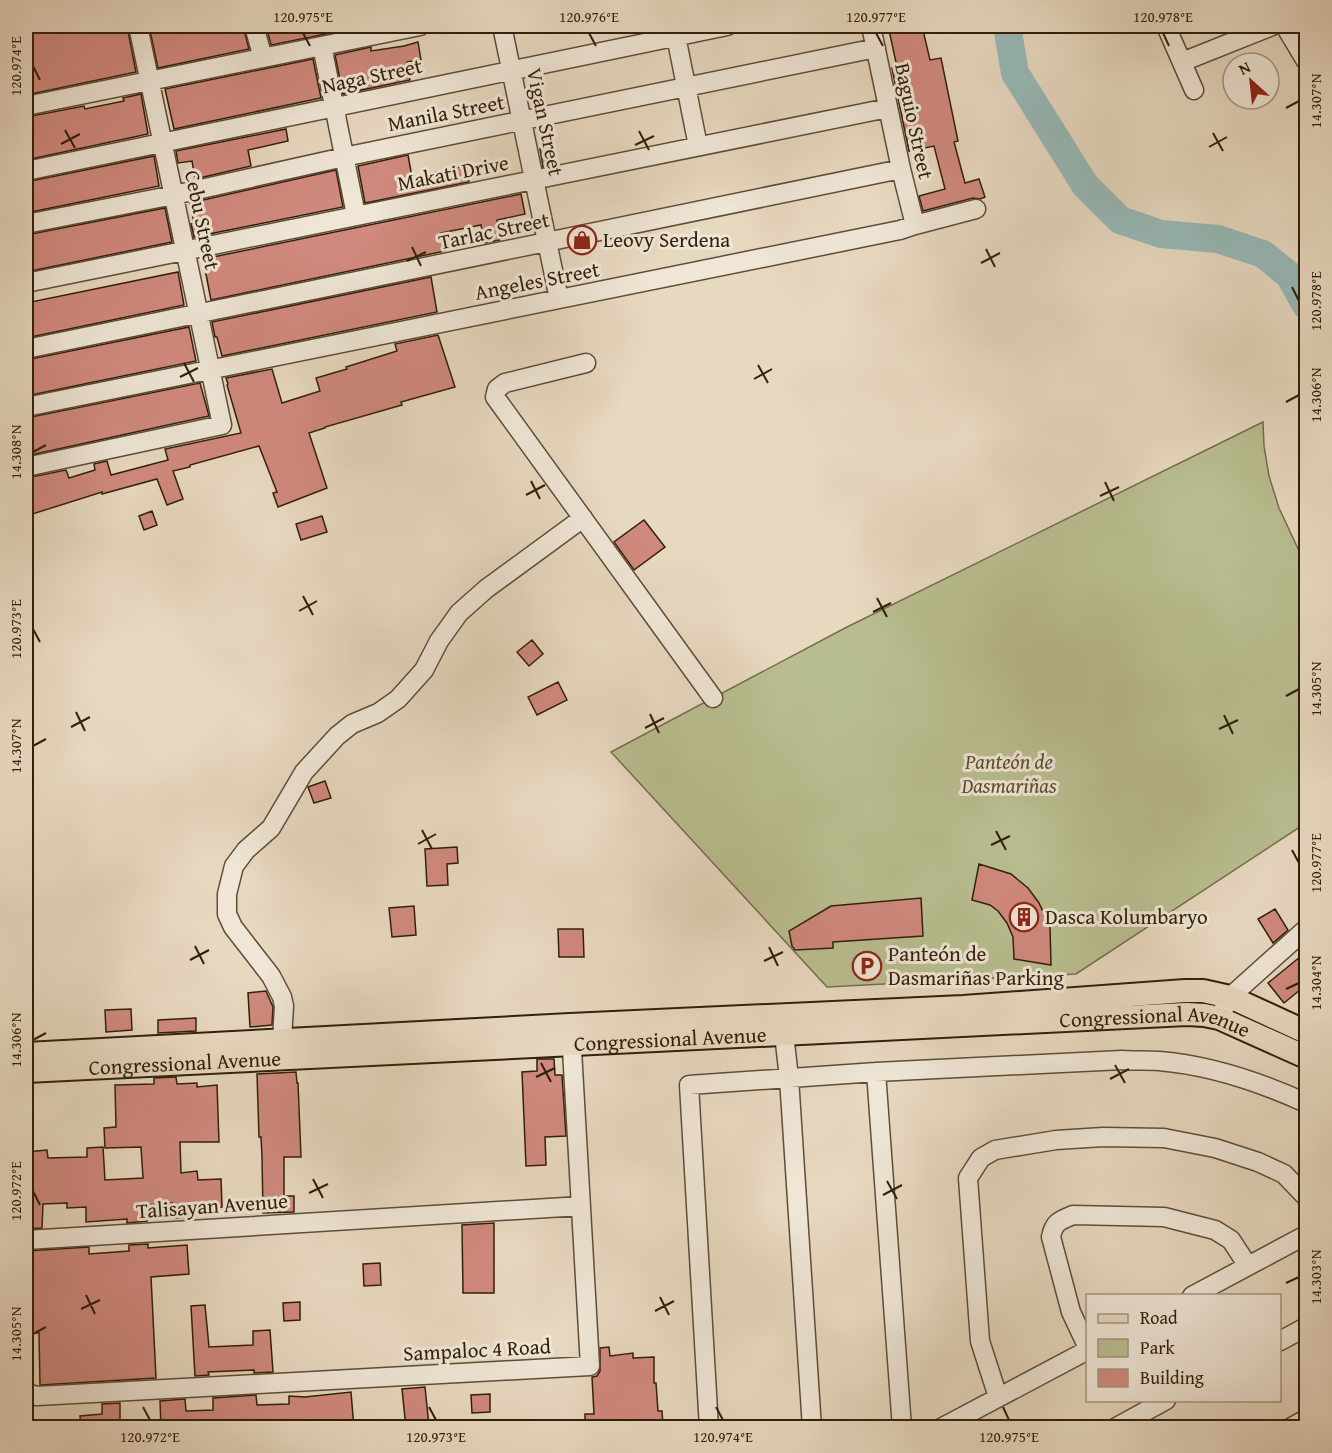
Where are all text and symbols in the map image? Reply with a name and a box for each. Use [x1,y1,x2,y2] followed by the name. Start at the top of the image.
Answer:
[273,6,333,27] text: 120.975°E
[559,6,619,27] text: 120.976°E
[846,6,906,27] text: 120.977°E
[1133,6,1193,27] text: 120.978°E
[5,36,26,96] text: 120.974°E
[319,50,425,101] street label: Naga Street
[1221,51,1281,111] north arrow
[1234,54,1255,81] text: N
[887,60,942,182] street label: Baguio Street
[519,65,572,179] street label: Vigan Street
[1305,73,1326,128] text: 14.307°N
[385,86,508,139] street label: Manila Street
[395,147,511,198] street label: Makati Drive
[177,167,228,273] street label: Cebu Street
[436,204,553,257] street label: Tarlac Street
[566,224,598,256] shop icon: Leovy Serdena
[603,224,730,255] place label: Leovy Serdena
[472,253,603,308] street label: Angeles Street
[1305,271,1326,331] text: 120.978°E
[1305,367,1326,422] text: 14.306°N
[5,424,26,479] text: 14.308°N
[5,599,26,659] text: 120.973°E
[1305,661,1326,716] text: 14.305°N
[5,718,26,773] text: 14.307°N
[960,746,1057,801] park label: Panteón de Dasmariñas
[1305,833,1326,893] text: 120.977°E
[1008,901,1040,933] building icon: Dasca Kolumbaryo
[1045,901,1208,932] place label: Dasca Kolumbaryo
[888,938,1065,993] place label: Panteón de Dasmariñas Parking
[851,950,883,982] parking icon: Panteón de Dasmariñas Parking
[1305,955,1326,1010] text: 14.304°N
[1059,998,1255,1045] street label: Congressional Avenue
[5,1012,26,1067] text: 14.306°N
[573,1019,767,1059] street label: Congressional Avenue
[88,1042,282,1083] street label: Congressional Avenue
[5,1161,26,1221] text: 120.972°E
[135,1185,289,1226] street label: Talisayan Avenue
[1305,1249,1326,1304] text: 14.303°N
[1086,1294,1281,1402] legend
[1140,1304,1178,1331] text: Road
[5,1306,26,1361] text: 14.305°N
[402,1330,552,1369] street label: Sampaloc 4 Road
[1140,1334,1176,1361] text: Park
[1140,1364,1204,1391] text: Building
[120,1426,180,1447] text: 120.972°E
[406,1426,466,1447] text: 120.973°E
[693,1426,753,1447] text: 120.974°E
[979,1426,1039,1447] text: 120.975°E

